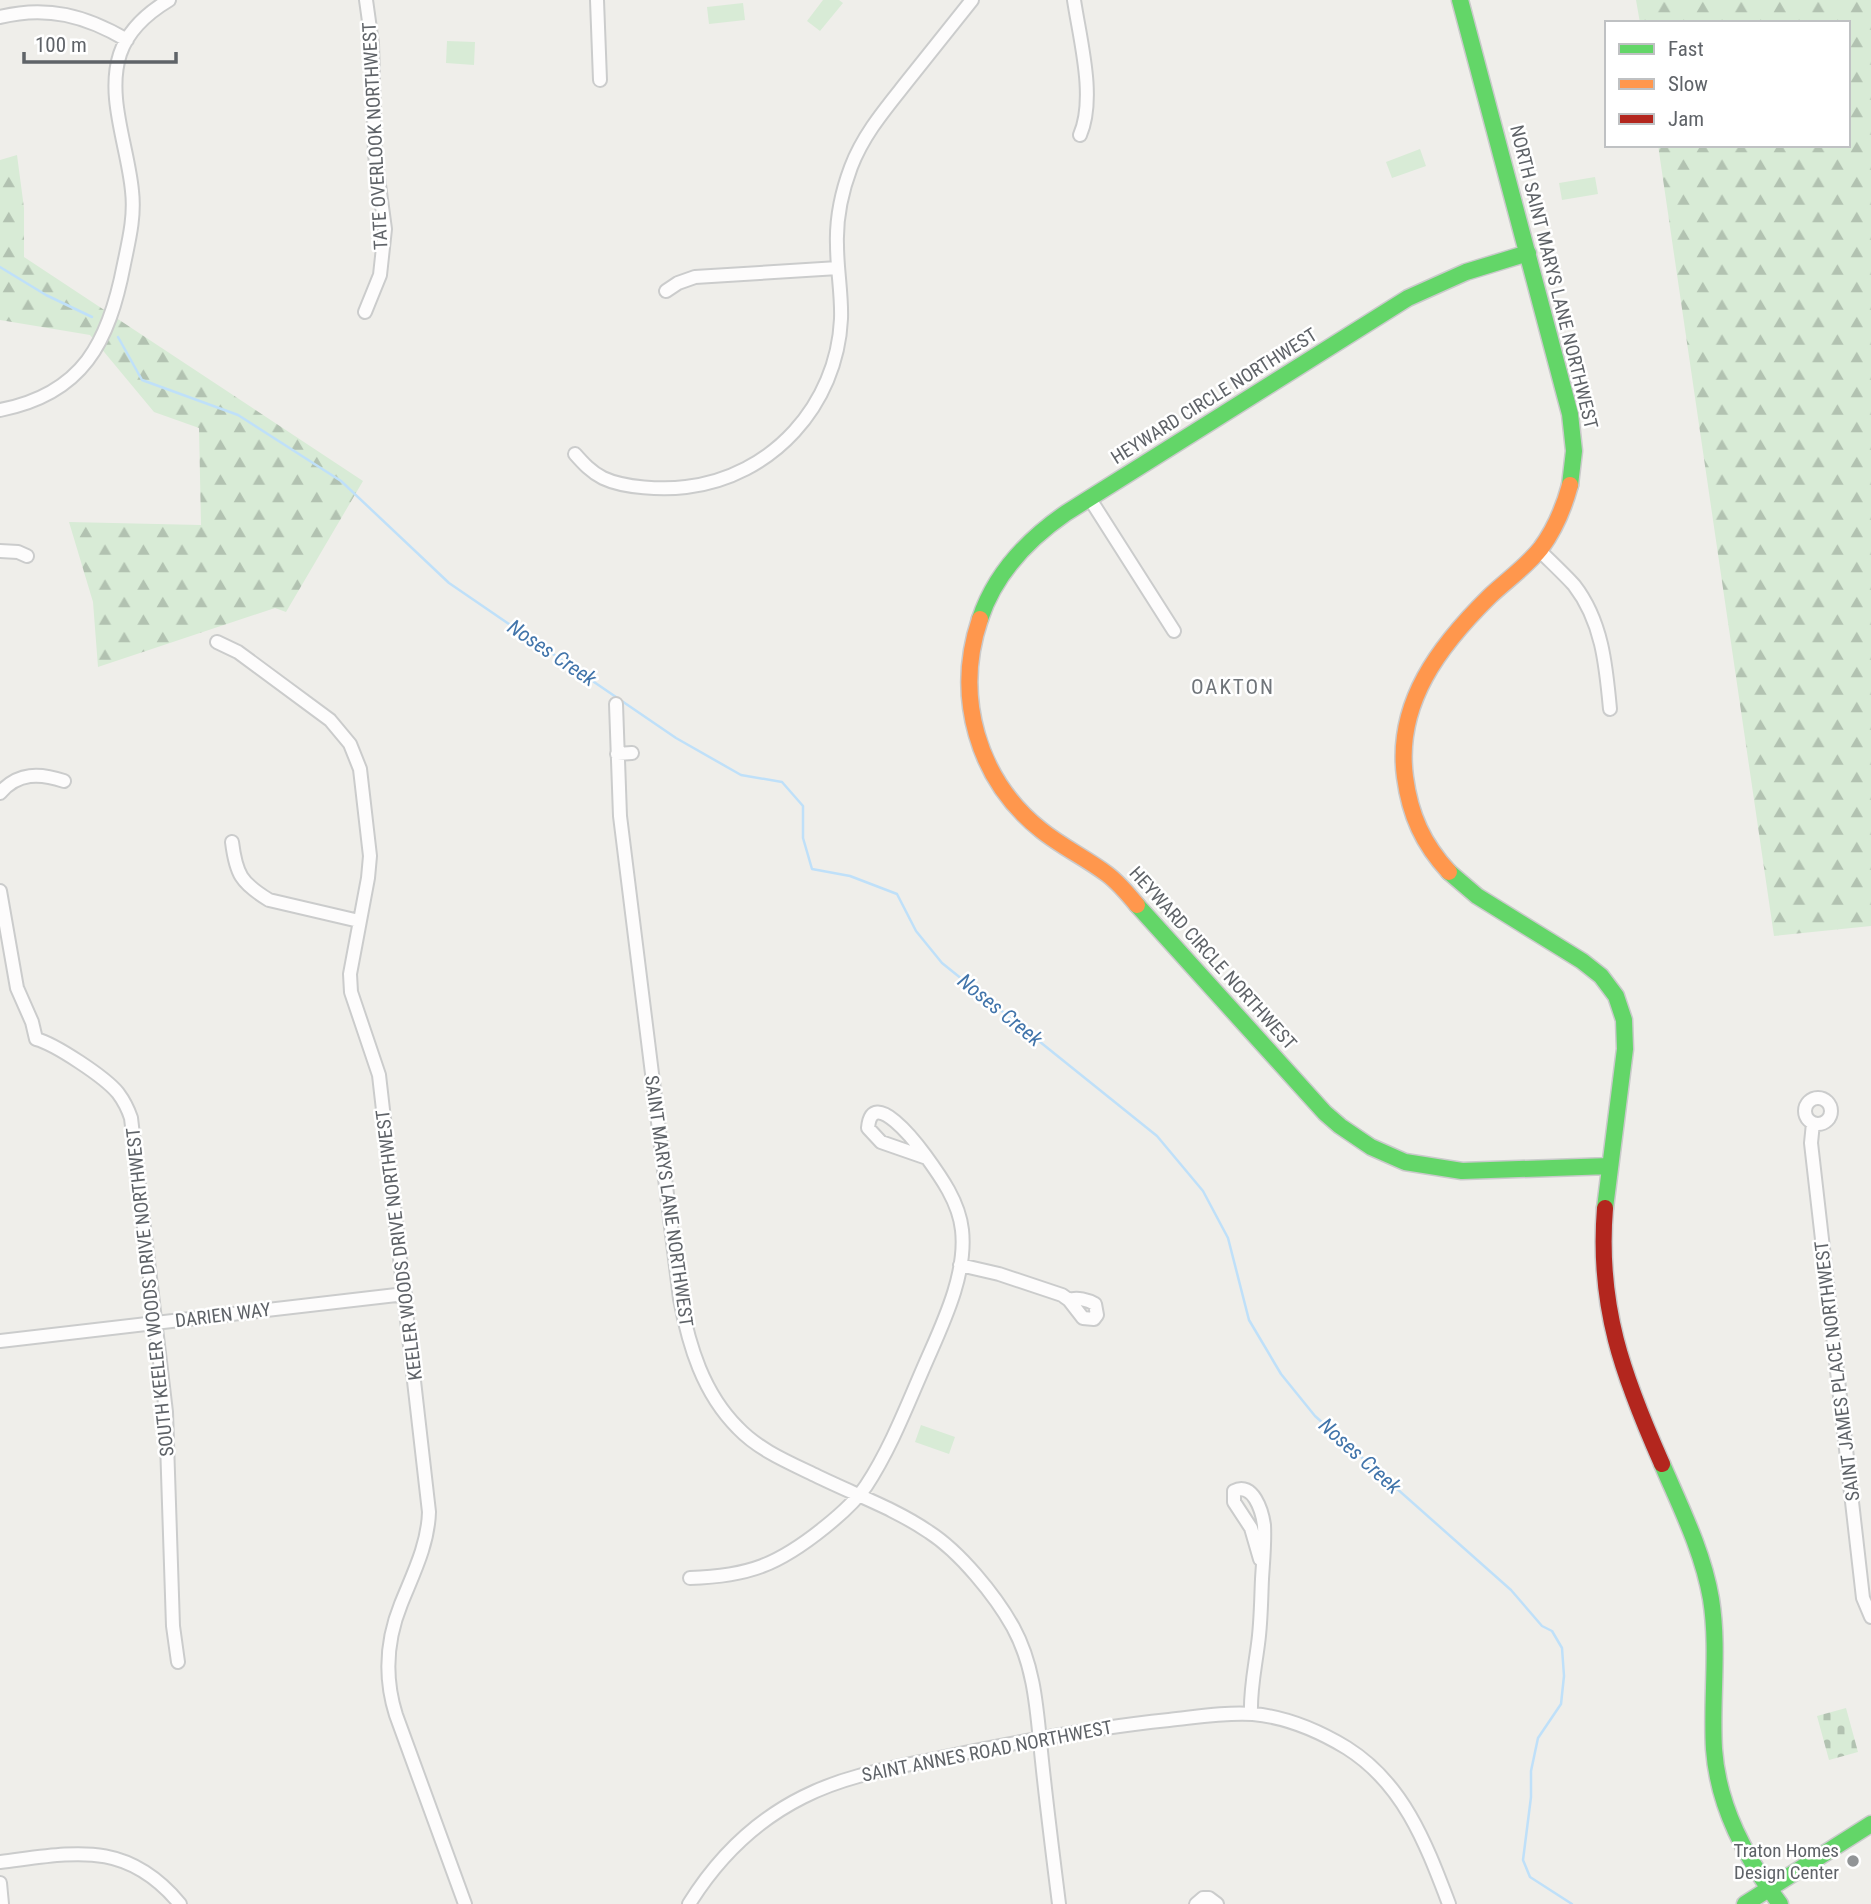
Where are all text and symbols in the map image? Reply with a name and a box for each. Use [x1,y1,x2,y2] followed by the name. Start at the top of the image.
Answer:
[24,21,177,65] scale bar
[1605,21,1850,147] legend
[358,22,392,250] street label: TATE OVERLOOK NORTHWEST
[35,33,87,57] text: 100 m
[1668,37,1704,61] text: Fast
[1668,72,1708,96] text: Slow
[1668,107,1704,131] text: Jam
[1505,123,1603,431] street label: NORTH SAINT MARYS LANE NORTHWEST
[1107,323,1321,469] street label: HEYWARD CIRCLE NORTHWEST
[503,615,601,692] water label: Noses Creek
[1191,675,1275,699] district label: OAKTON
[1125,862,1302,1054] street label: HEYWARD CIRCLE NORTHWEST
[953,969,1048,1052] water label: Noses Creek
[640,1074,698,1328] street label: SAINT MARYS LANE NORTHWEST
[371,1108,427,1382] street label: KEELER WOODS DRIVE NORTHWEST
[121,1126,179,1458] street label: SOUTH KEELER WOODS DRIVE NORTHWEST
[1810,1240,1864,1502] street label: SAINT JAMES PLACE NORTHWEST
[174,1298,272,1332] street label: DARIEN WAY
[1314,1413,1406,1499] water label: Noses Creek
[860,1715,1114,1787] street label: SAINT ANNES ROAD NORTHWEST
[1734,1839,1839,1884] place label: Traton Homes Design Center
[1845,1853,1861,1869] marker: Traton Homes Design Center

